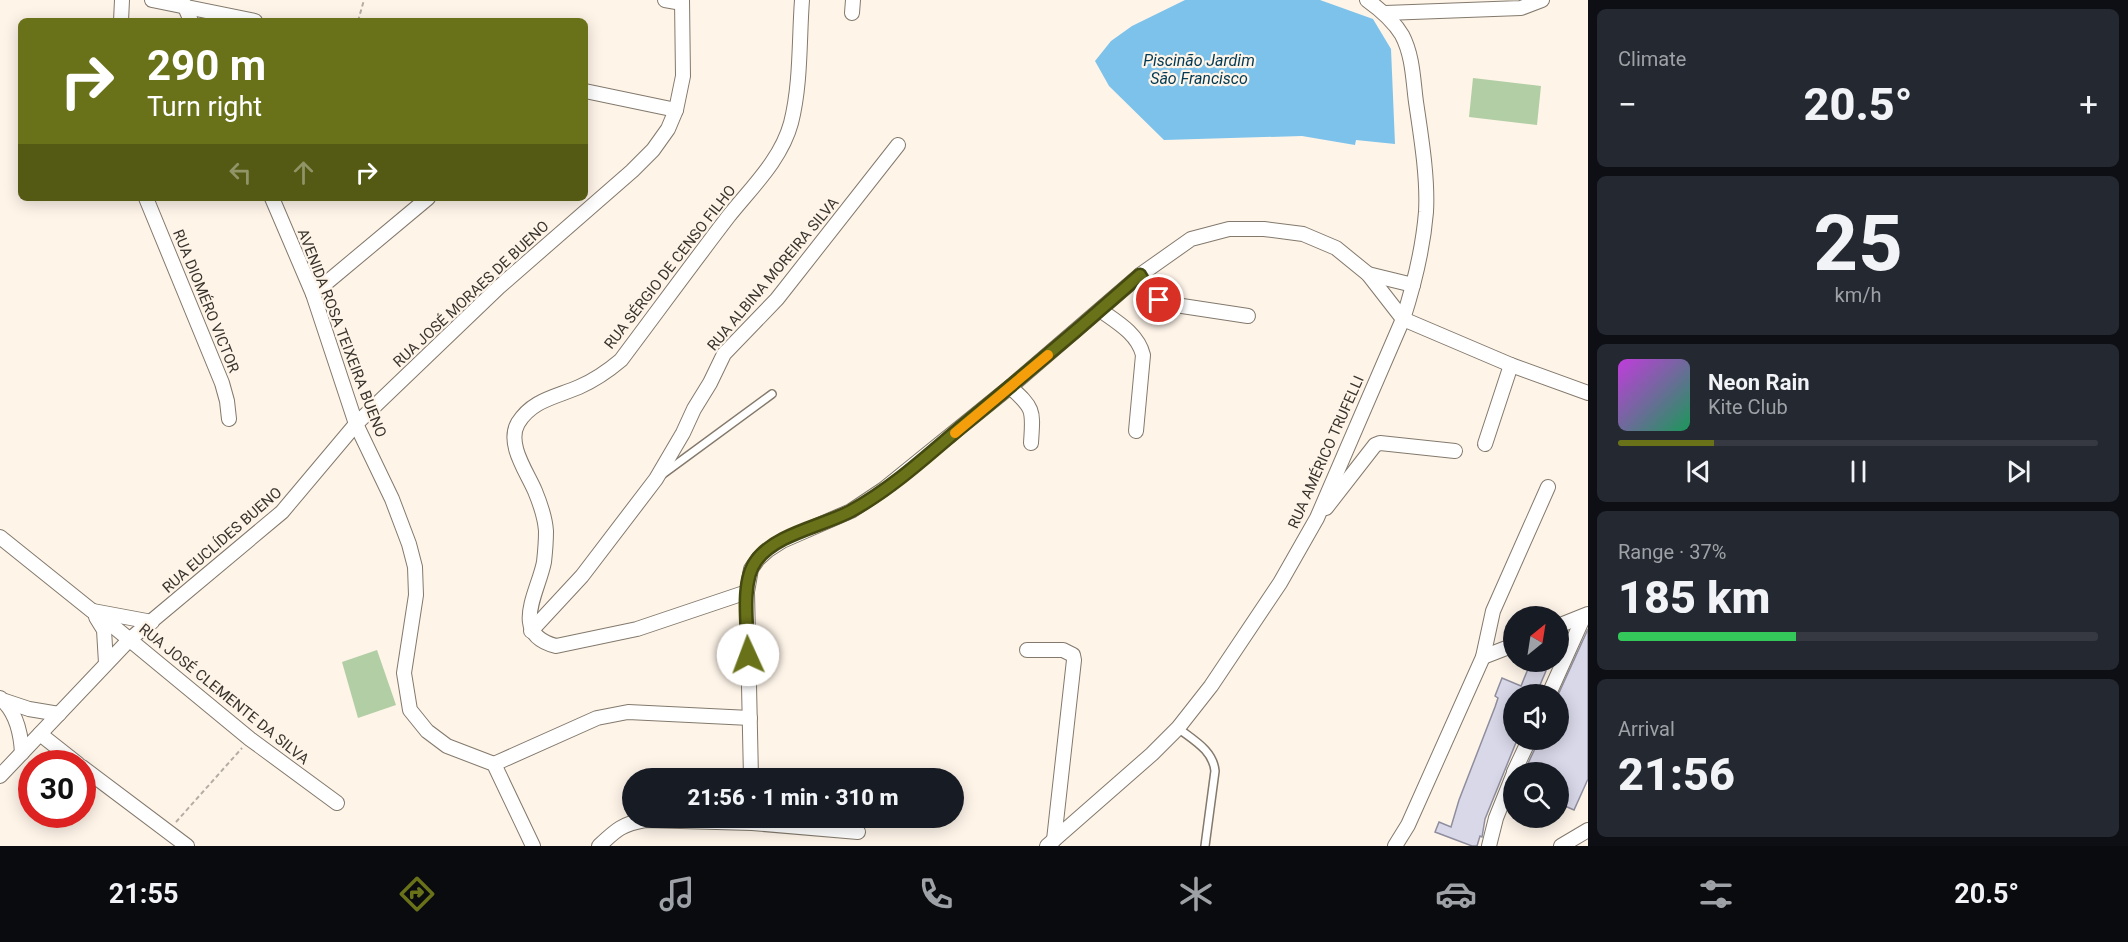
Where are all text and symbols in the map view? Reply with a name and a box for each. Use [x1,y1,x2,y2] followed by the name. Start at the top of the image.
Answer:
[147,41,266,90] text: 290 m
[48,42,126,120] icon: right
[1618,47,1686,71] text: Climate
[1143,51,1255,88] water label: Piscinão Jardim São Francisco
[1804,78,1913,131] text: 20.5°
[1618,85,1637,124] text: −
[2079,85,2098,124] text: +
[147,91,262,123] text: Turn right
[224,156,257,189] icon: left
[287,156,320,189] icon: ahead
[350,156,383,189] icon: right
[600,182,740,352] street label: RUA SÉRGIO DE CENSO FILHO
[704,194,843,354] street label: RUA ALBINA MOREIRA SILVA
[1813,198,1903,289] text: 25
[389,217,553,371] street label: RUA JOSÉ MORAES DE BUENO
[294,226,390,440] street label: AVENIDA ROSA TEIXEIRA BUENO
[169,227,243,375] street label: RUA DIOMÉRO VICTOR
[1133,274,1184,325] pin
[1142,283,1175,316] icon: arrive
[1835,283,1881,307] text: km/h
[1708,370,1810,395] text: Neon Rain
[1284,373,1368,531] street label: RUA AMÉRICO TRUFELLI
[1708,395,1788,419] text: Kite Club
[1682,455,1715,488] icon: previous
[1842,455,1875,488] icon: pause
[2002,455,2035,488] icon: next
[159,483,285,597] street label: RUA EUCLÍDES BUENO
[1618,540,1726,564] text: Range · 37%
[1618,571,1770,624] text: 185 km
[1503,606,1569,672] north arrow
[1503,606,1569,828] map controls
[135,620,313,768] street label: RUA JOSÉ CLEMENTE DA SILVA
[716,623,780,687] position arrow
[1503,684,1569,750] button: sound
[1618,717,1675,741] text: Arrival
[1618,748,1735,801] text: 21:56
[18,750,96,828] speed limit sign: 30
[1503,762,1569,828] button: search
[688,785,898,810] text: 21:56 · 1 min · 310 m
[396,873,438,915] icon: directions
[656,873,698,915] icon: music
[915,873,957,915] icon: phone
[1175,873,1217,915] icon: climate
[1435,873,1477,915] icon: car
[1695,873,1737,915] icon: filters
[109,878,178,910] text: 21:55
[1954,878,2019,910] text: 20.5°

